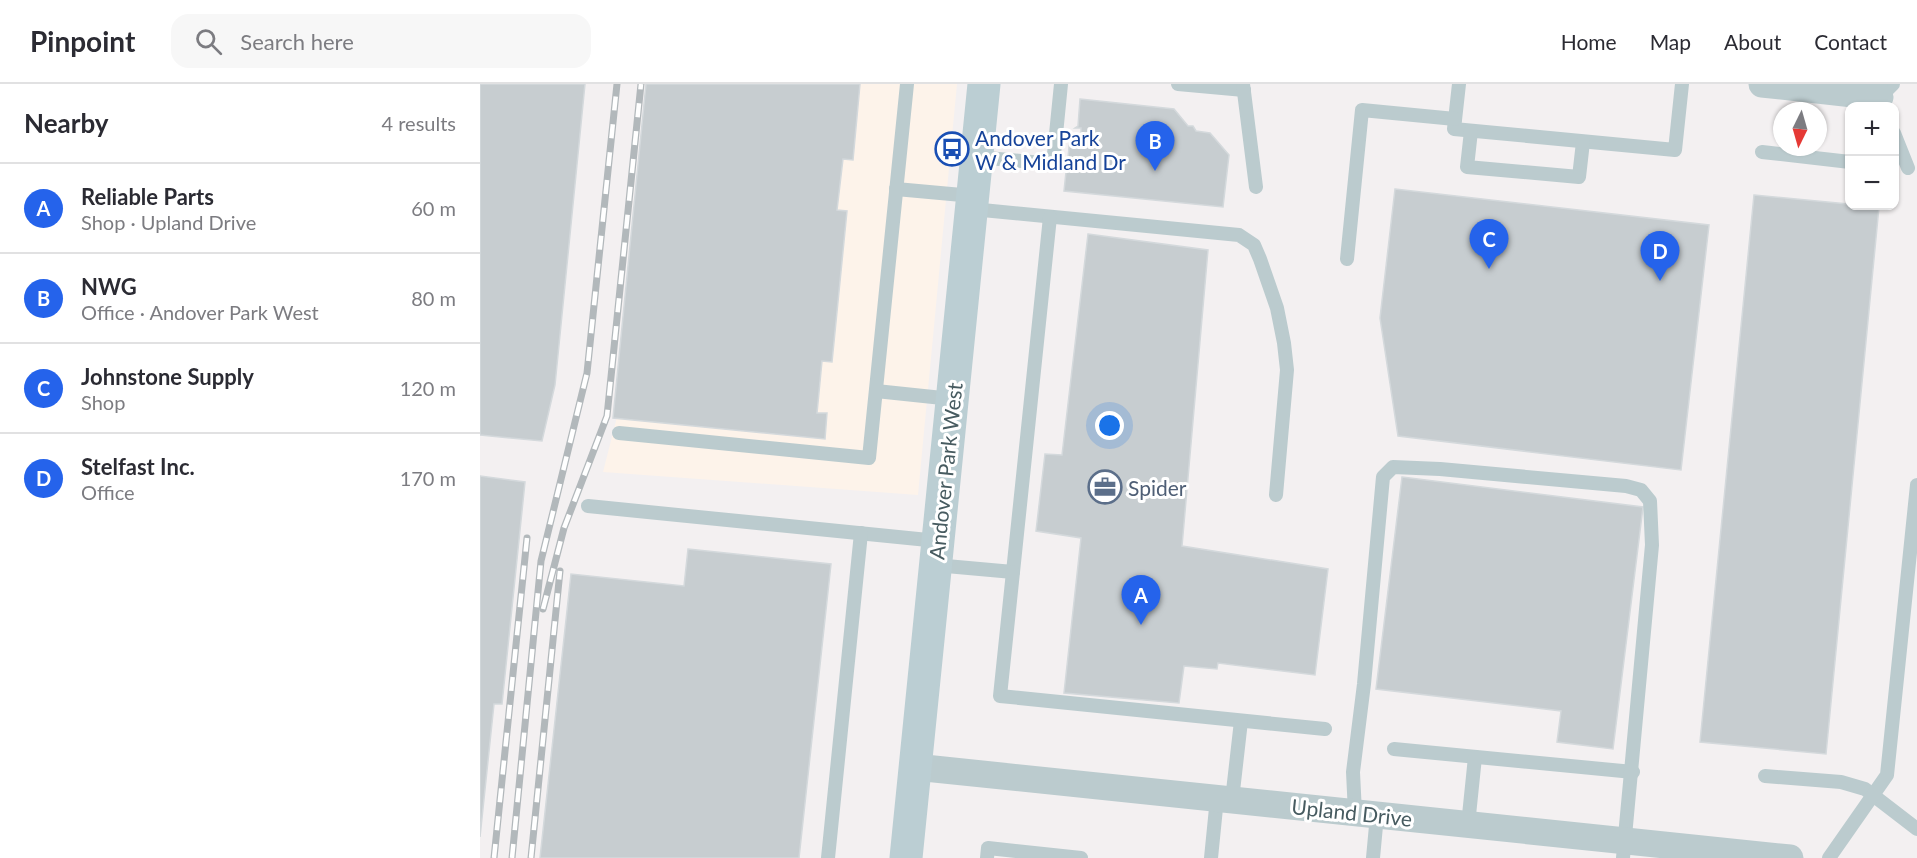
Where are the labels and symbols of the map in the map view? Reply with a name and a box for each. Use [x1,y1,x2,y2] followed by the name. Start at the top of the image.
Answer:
[1773,102,1827,156] north arrow
[1136,122,1174,171] pin: B
[975,125,1126,174] place label: Andover Park W & Midland Dr
[934,131,970,167] bus stop icon: Andover Park W & Midland Dr
[1470,220,1508,269] pin: C
[1640,232,1680,281] pin: D
[923,381,967,561] street label: Andover Park West
[1095,411,1124,440] your location
[1087,469,1123,505] office icon: Spider
[1128,475,1187,500] place label: Spider
[1122,576,1160,625] pin: A
[1290,793,1414,831] street label: Upland Drive

